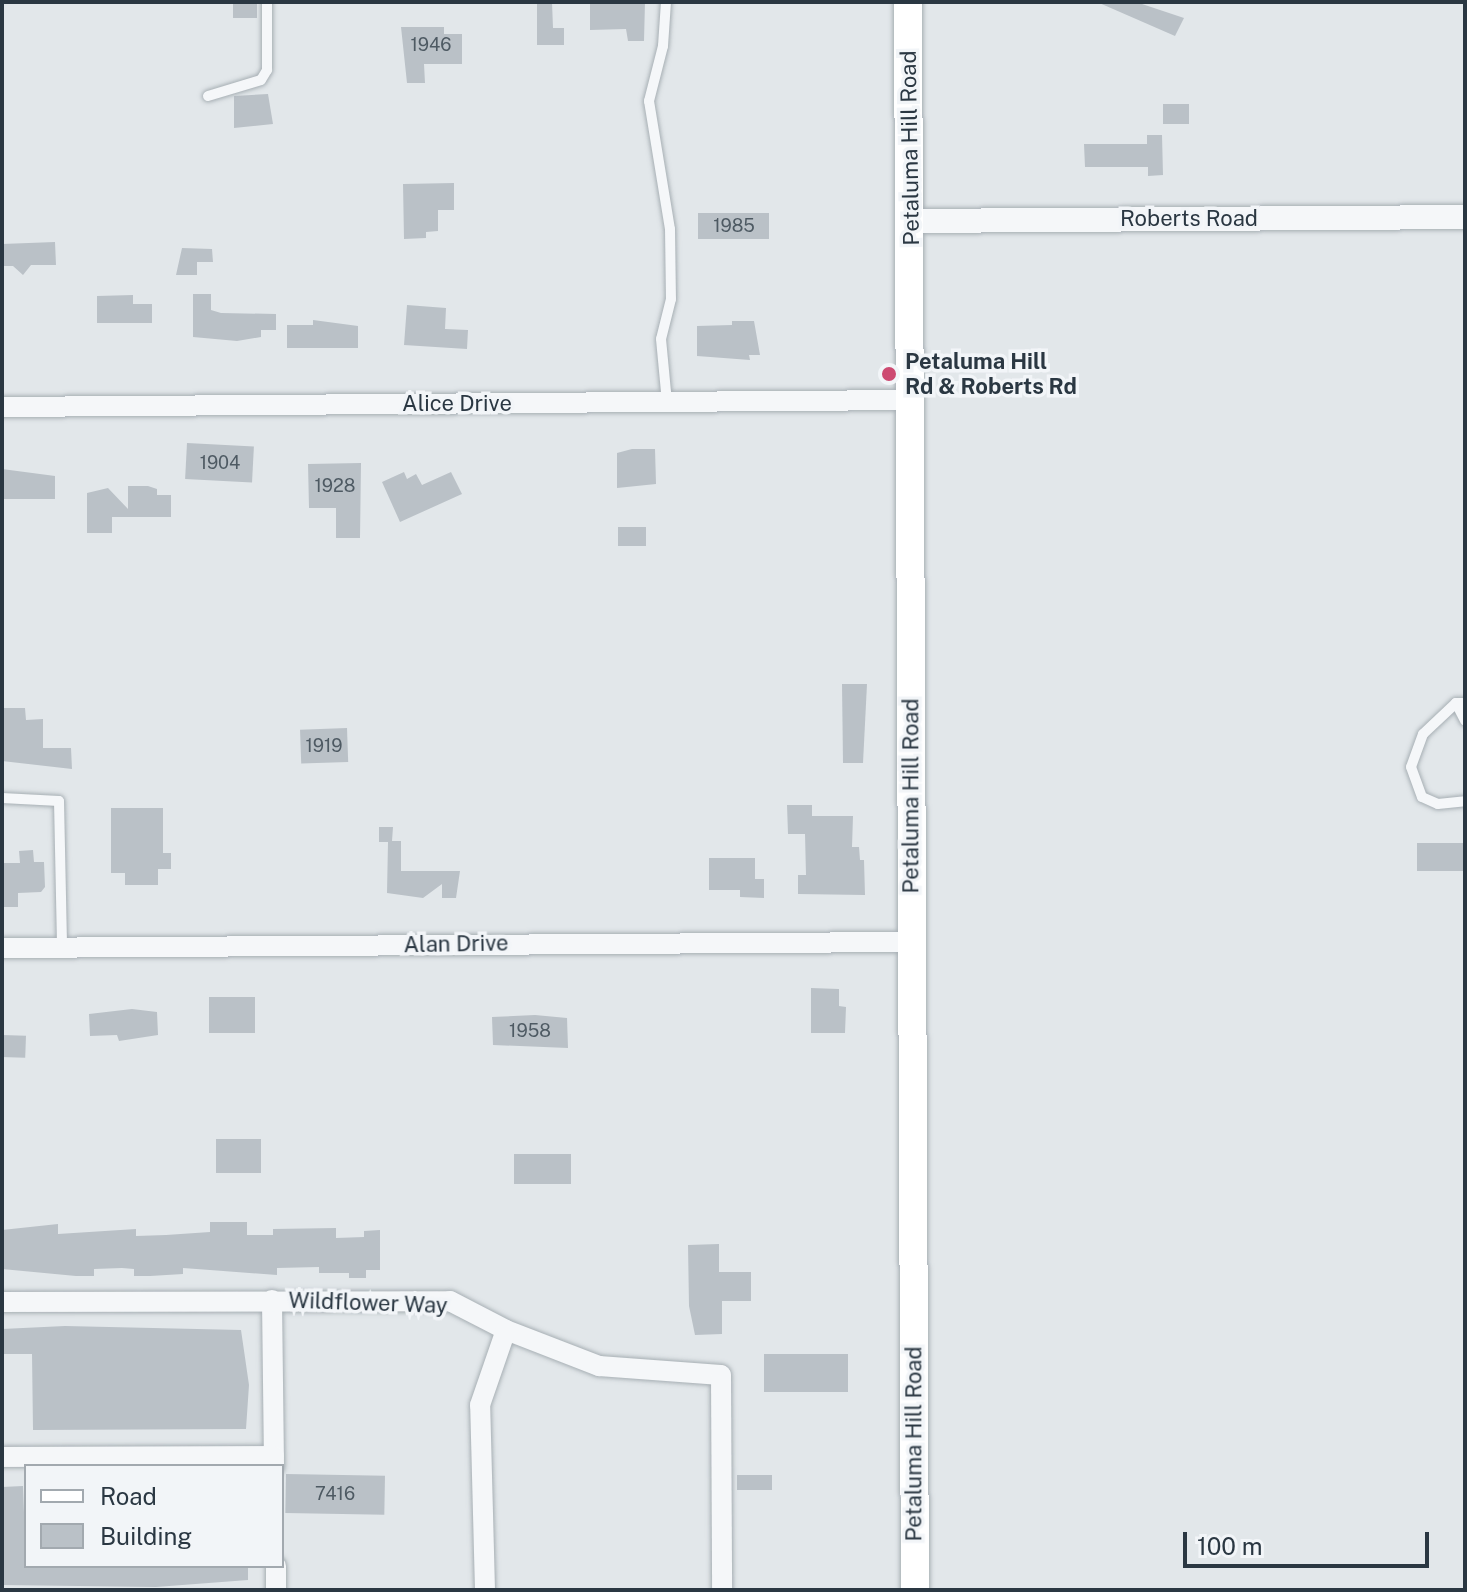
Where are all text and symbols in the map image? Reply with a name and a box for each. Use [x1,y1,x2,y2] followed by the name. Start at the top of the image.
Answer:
[410,34,452,56] house number: 1946
[895,50,925,246] street label: Petaluma Hill Road
[1120,206,1258,232] street label: Roberts Road
[713,215,755,237] house number: 1985
[905,348,1077,400] place label: Petaluma Hill Rd & Roberts Rd
[880,365,898,383] marker: Petaluma Hill Rd & Roberts Rd
[402,391,512,417] street label: Alice Drive
[200,452,240,474] house number: 1904
[315,475,355,497] house number: 1928
[898,698,924,894] street label: Petaluma Hill Road
[305,735,343,757] house number: 1919
[403,930,509,958] street label: Alan Drive
[509,1020,551,1042] house number: 1958
[288,1287,448,1319] street label: Wildflower Way
[901,1346,927,1542] street label: Petaluma Hill Road
[24,1464,284,1568] legend
[100,1482,157,1510] text: Road
[315,1483,355,1505] house number: 7416
[1187,1516,1433,1566] scale bar
[100,1522,192,1550] text: Building
[1197,1532,1263,1560] text: 100 m

